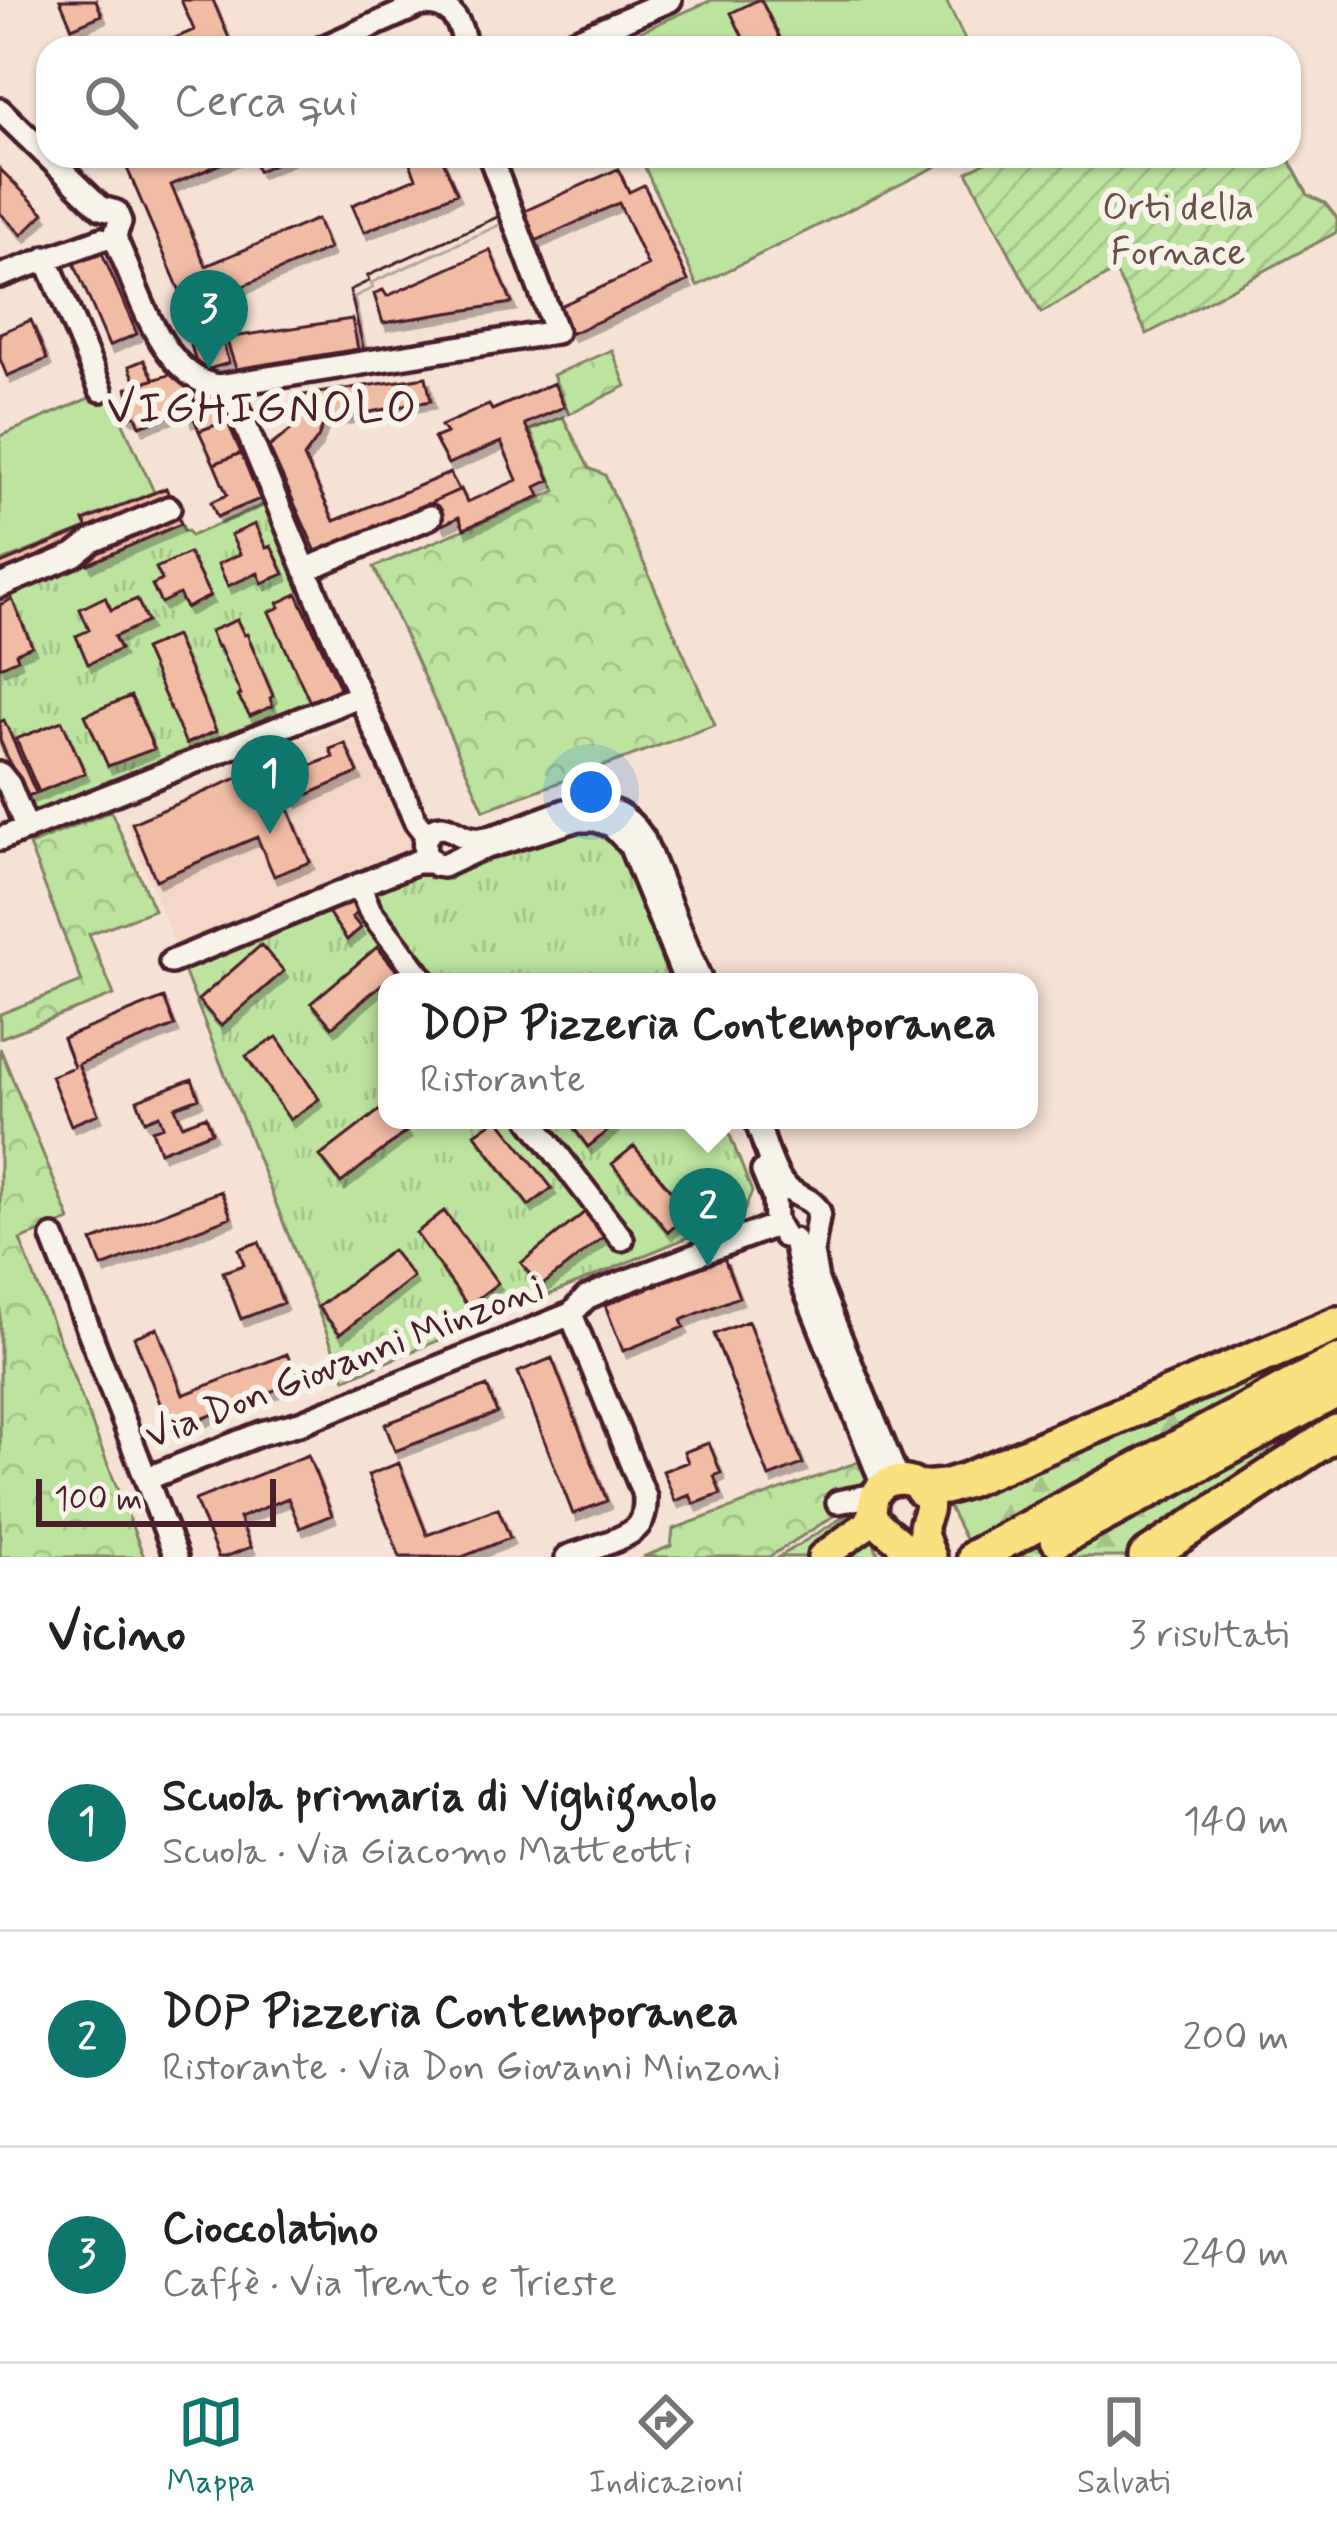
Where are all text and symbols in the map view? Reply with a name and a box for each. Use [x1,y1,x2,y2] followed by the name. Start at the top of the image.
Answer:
[36,36,1301,168] search box
[78,69,144,135] icon: search
[174,73,358,132] text: Cerca qui
[1102,183,1254,279] park label: Orti della Fornace
[170,270,248,369] pin: 3
[107,380,419,439] district label: VIGHIGNOLO
[231,735,309,834] pin: 1
[561,762,621,822] your location
[378,973,1038,1129] popup
[420,996,996,1055] text: DOP Pizzeria Contemporanea
[420,1055,585,1106] text: Ristorante
[669,1168,747,1267] pin: 2
[138,1263,552,1463] street label: Via Don Giovanni Minzoni
[36,1473,276,1526] scale bar
[54,1478,143,1522] text: 100 m
[48,1602,186,1668] text: Vicino
[1129,1610,1289,1661] text: 3 risultati
[162,1768,717,1827] text: Scuola primaria di Vighignolo
[78,1797,96,1848] text: 1
[1183,1797,1289,1848] text: 140 m
[162,1827,692,1878] text: Scuola · Via Giacomo Matteotti
[162,1984,738,2043] text: DOP Pizzeria Contemporanea
[77,2013,97,2064] text: 2
[1183,2013,1289,2064] text: 200 m
[162,2043,781,2094] text: Ristorante · Via Don Giovanni Minzoni
[162,2200,378,2259] text: Cioccolatino
[78,2229,96,2280] text: 3
[1181,2229,1289,2280] text: 240 m
[162,2259,617,2310] text: Caffè · Via Trento e Trieste
[167,2389,255,2505] tab: Mappa
[589,2389,743,2505] tab: Indicazioni
[1077,2389,1170,2505] tab: Salvati

